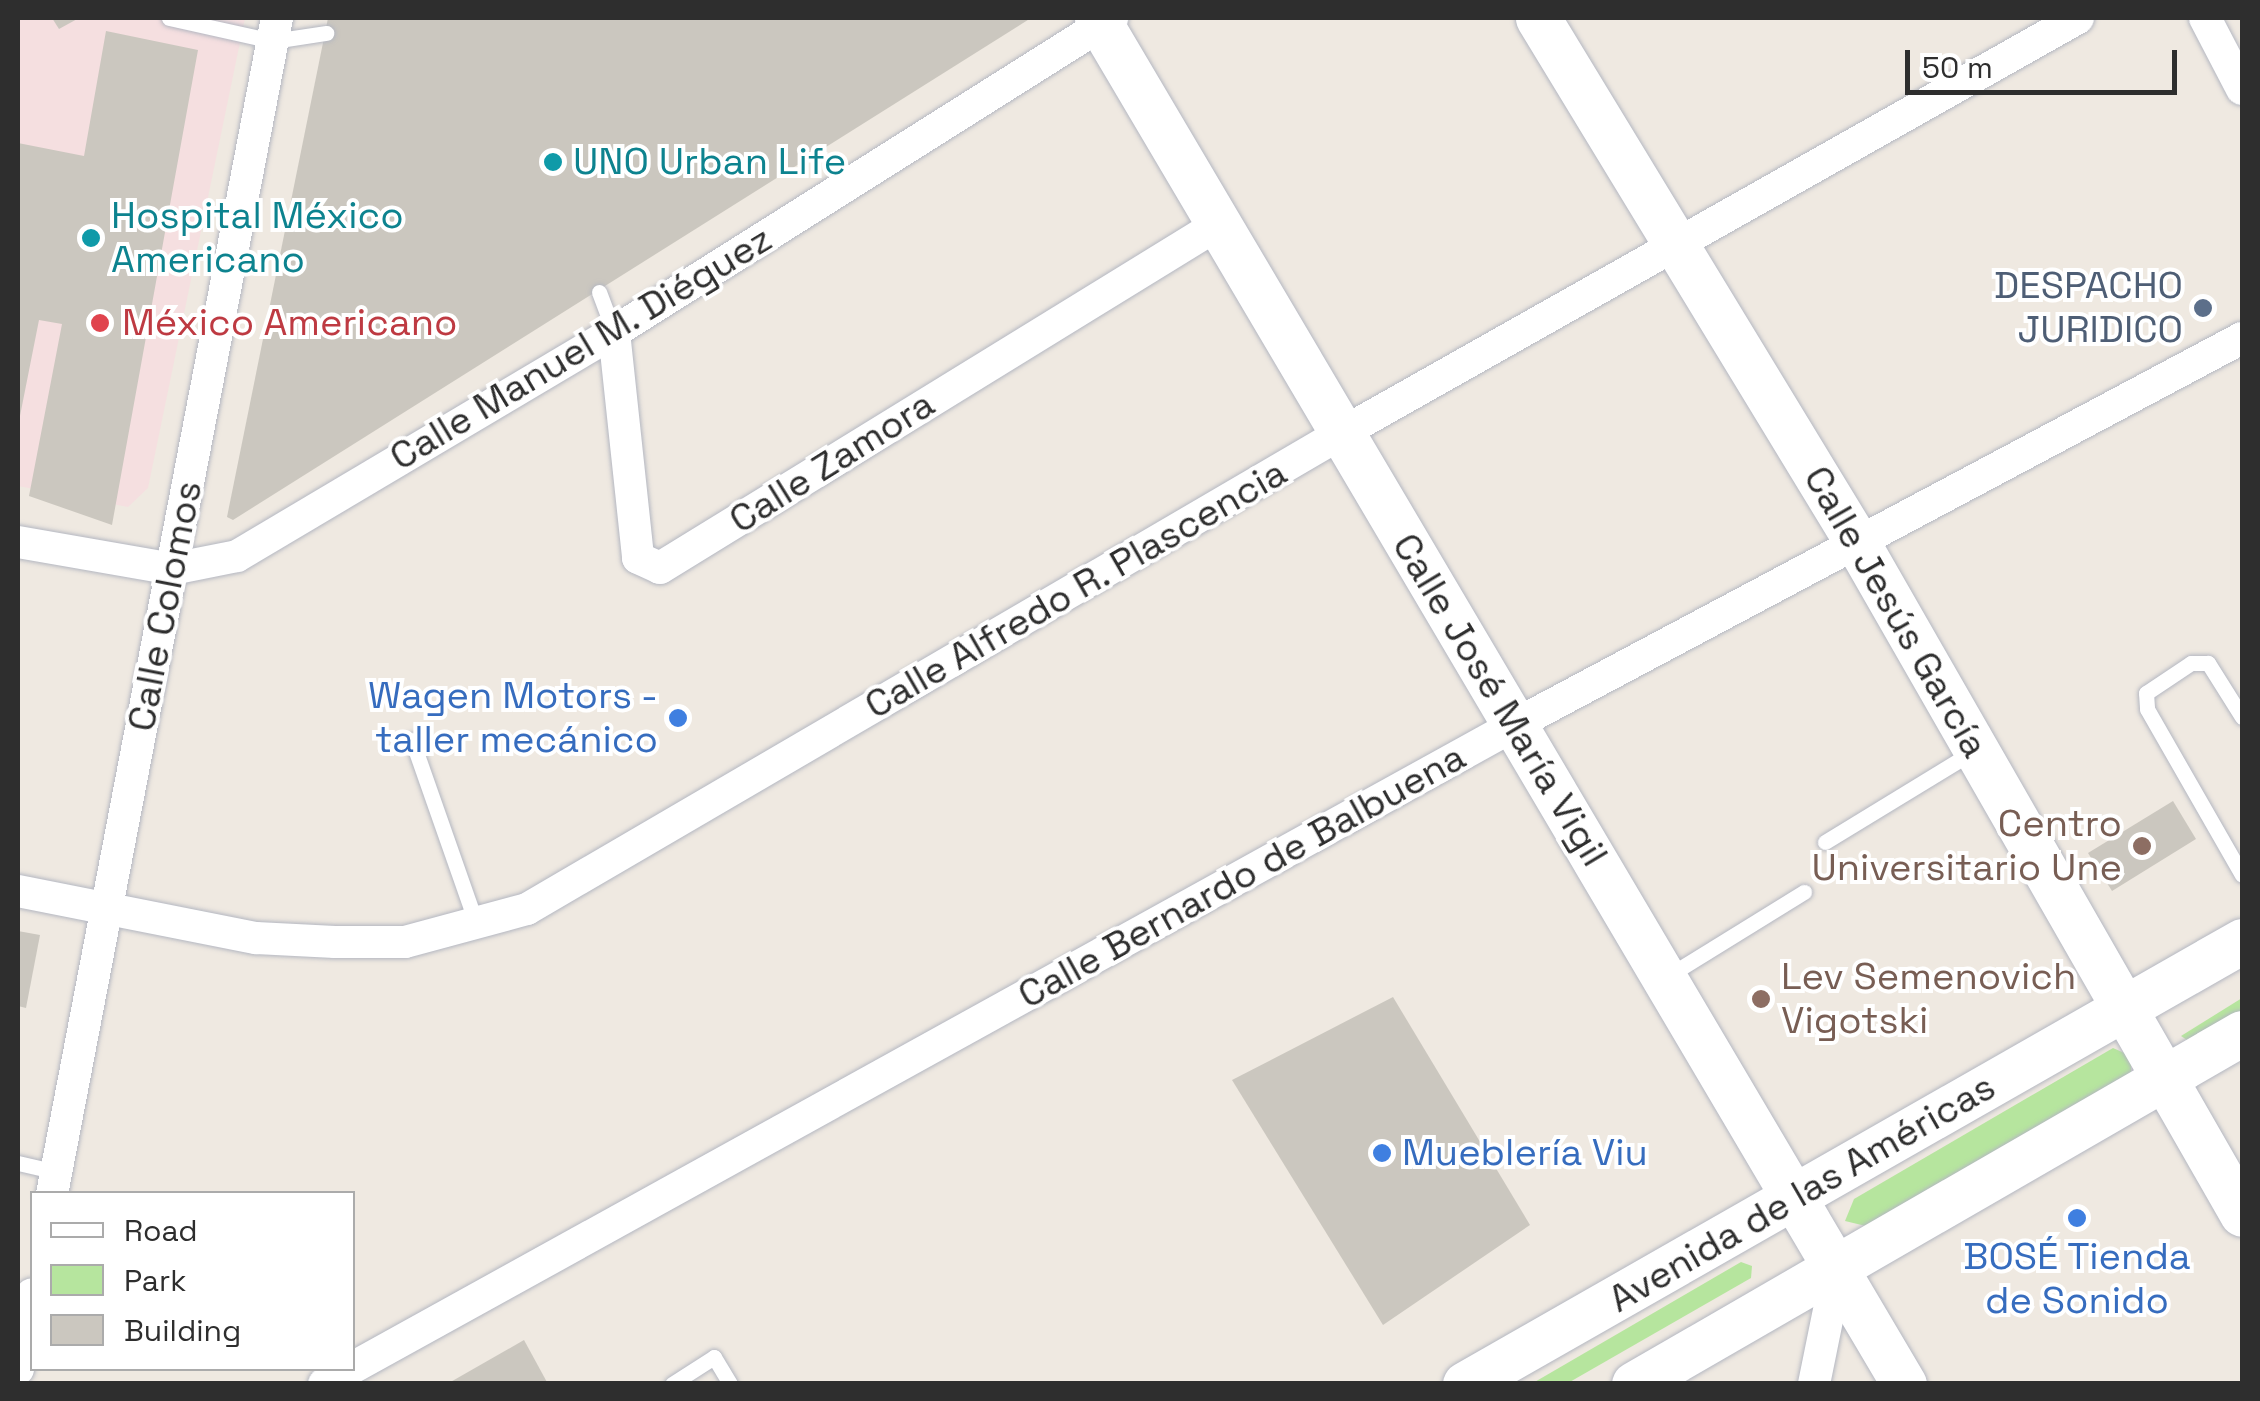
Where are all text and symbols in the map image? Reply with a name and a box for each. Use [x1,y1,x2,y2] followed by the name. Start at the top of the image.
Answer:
[1910,30,2182,92] scale bar
[1922,48,1993,87] text: 50 m
[573,139,846,185] place label: UNO Urban Life
[542,151,564,173] marker: UNO Urban Life
[111,193,404,282] place label: Hospital México Americano
[381,216,781,480] street label: Calle Manuel M. Diéguez
[80,227,102,249] marker: Hospital México Americano
[1994,263,2183,352] place label: DESPACHO JURIDICO
[2192,297,2214,319] marker: DESPACHO JURIDICO
[122,300,458,346] place label: México Americano
[87,310,113,336] marker: México Americano
[721,381,943,543] street label: Calle Zamora
[856,449,1296,729] street label: Calle Alfredo R. Plascencia
[1794,458,1998,766] street label: Calle Jesús García
[118,477,212,735] street label: Calle Colomos
[1383,525,1617,875] street label: Calle José María Vigil
[367,673,658,762] place label: Wagen Motors - taller mecánico
[667,707,689,729] marker: Wagen Motors - taller mecánico
[1011,734,1473,1018] street label: Calle Bernardo de Balbuena
[1811,801,2122,891] place label: Centro Universitario Une
[2131,835,2153,857] marker: Centro Universitario Une
[1781,954,2076,1044] place label: Lev Semenovich Vigotski
[1750,988,1772,1010] marker: Lev Semenovich Vigotski
[1601,1064,2003,1322] street label: Avenida de las Américas
[1402,1130,1648,1176] place label: Mueblería Viu
[1371,1142,1393,1164] marker: Mueblería Viu
[30,1191,355,1371] legend
[2066,1207,2088,1229] marker: BOSÉ Tienda de Sonido
[124,1211,198,1250] text: Road
[1963,1234,2191,1324] place label: BOSÉ Tienda de Sonido
[124,1261,186,1300] text: Park
[124,1311,241,1350] text: Building

